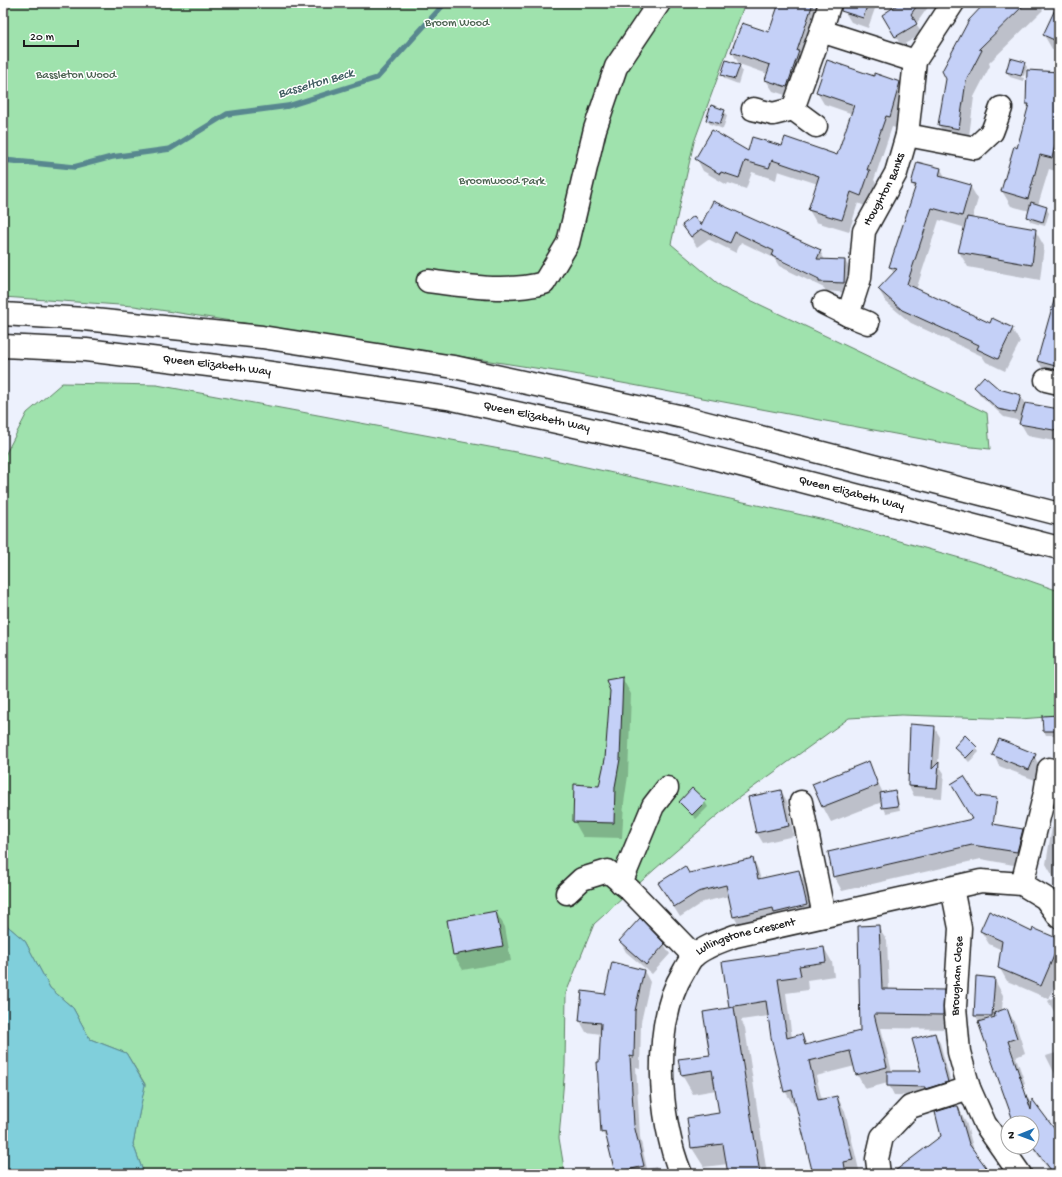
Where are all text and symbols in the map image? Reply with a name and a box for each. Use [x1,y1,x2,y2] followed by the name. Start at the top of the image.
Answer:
[424,17,490,31] park label: Broom Wood
[24,22,78,48] scale bar
[30,31,55,45] text: 20 m
[276,66,357,102] water label: Basselton Beck
[35,69,117,83] park label: Bassleton Wood
[861,151,908,229] street label: Houghton Banks
[458,175,547,189] park label: Broomwood Park
[162,352,272,380] street label: Queen Elizabeth Way
[482,399,591,436] street label: Queen Elizabeth Way
[797,473,906,514] street label: Queen Elizabeth Way
[693,916,798,959] street label: Lullingstone Crescent
[949,935,967,1017] street label: Brougham Close
[1000,1115,1040,1155] north arrow
[1006,1131,1018,1139] text: N

